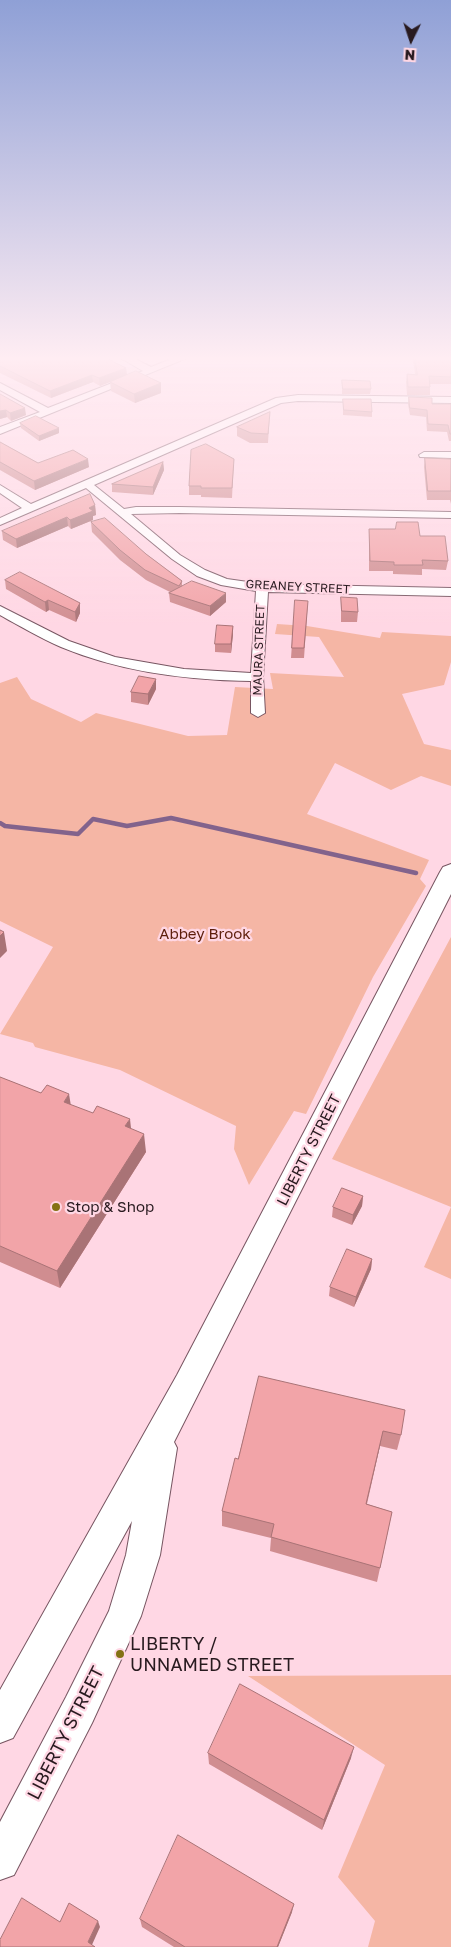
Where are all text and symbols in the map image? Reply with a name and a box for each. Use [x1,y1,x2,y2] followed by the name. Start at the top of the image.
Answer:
[386,15,436,65] north arrow
[404,47,416,64] text: N
[245,577,351,597] street label: GREANEY STREET
[250,604,268,696] street label: MAURA STREET
[159,925,251,943] park label: Abbey Brook
[273,1091,345,1209] street label: LIBERTY STREET
[66,1198,154,1216] place label: Stop & Shop
[50,1201,62,1213] marker: Stop & Shop
[130,1633,294,1676] place label: LIBERTY / UNNAMED STREET
[114,1648,126,1660] marker: LIBERTY / UNNAMED STREET
[23,1663,109,1803] street label: LIBERTY STREET

